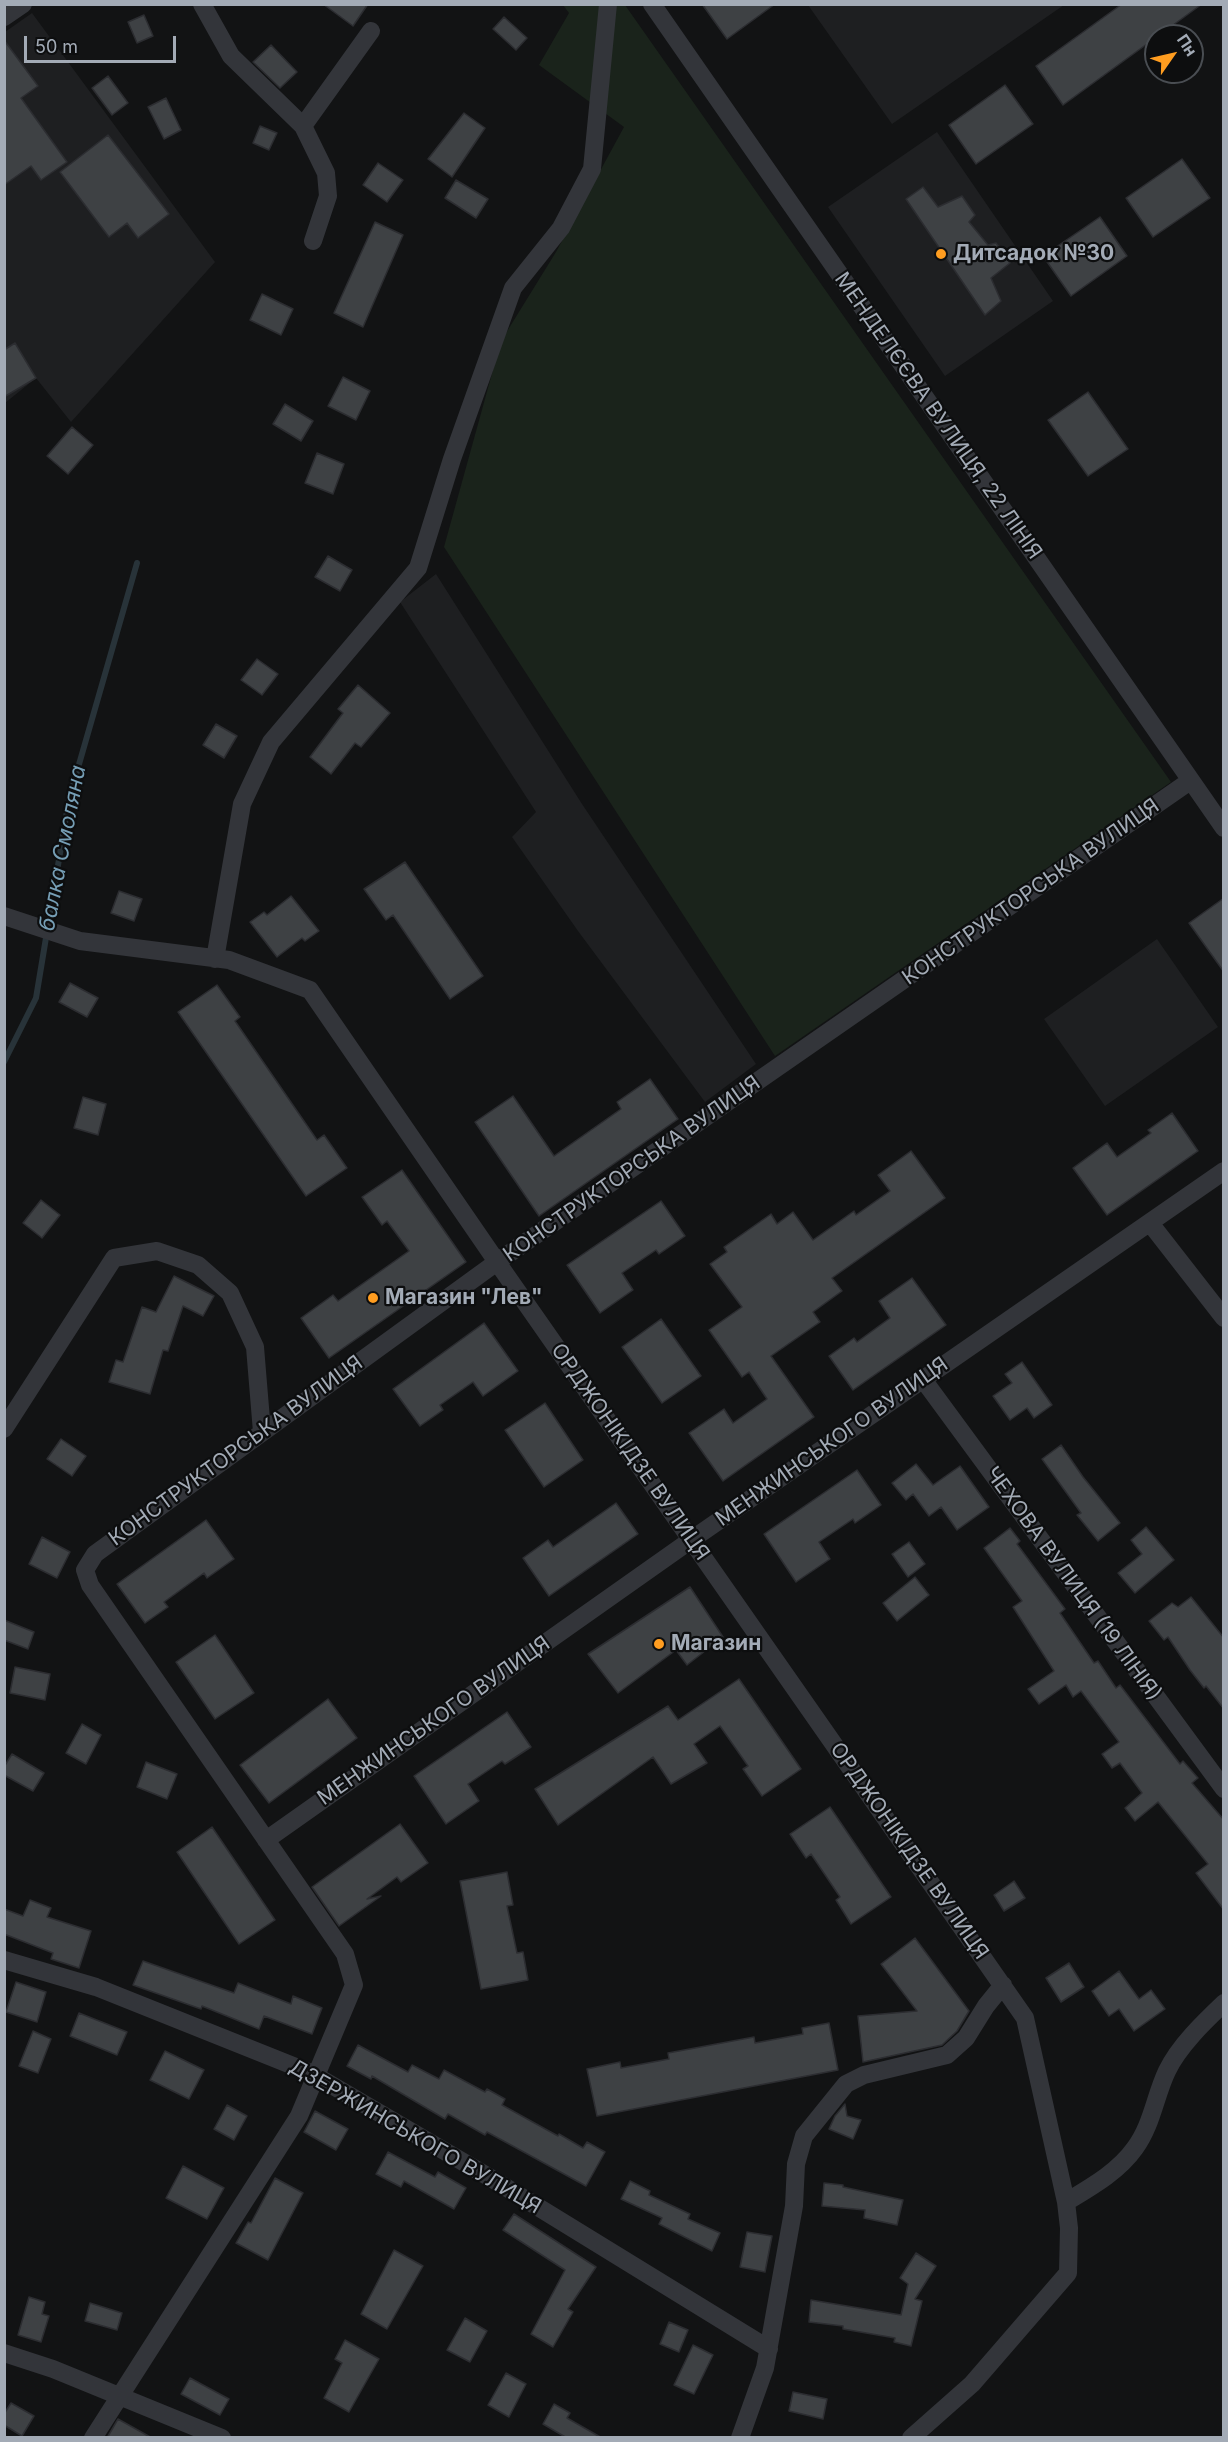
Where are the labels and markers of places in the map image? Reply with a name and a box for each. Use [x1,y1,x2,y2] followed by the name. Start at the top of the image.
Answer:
[953,241,1114,267] place label: Дитсадок №30
[934,247,948,261] marker: Дитсадок №30
[385,1285,543,1311] place label: Магазин "Лев"
[366,1291,380,1305] marker: Магазин "Лев"
[671,1631,761,1657] place label: Магазин
[652,1637,666,1651] marker: Магазин

